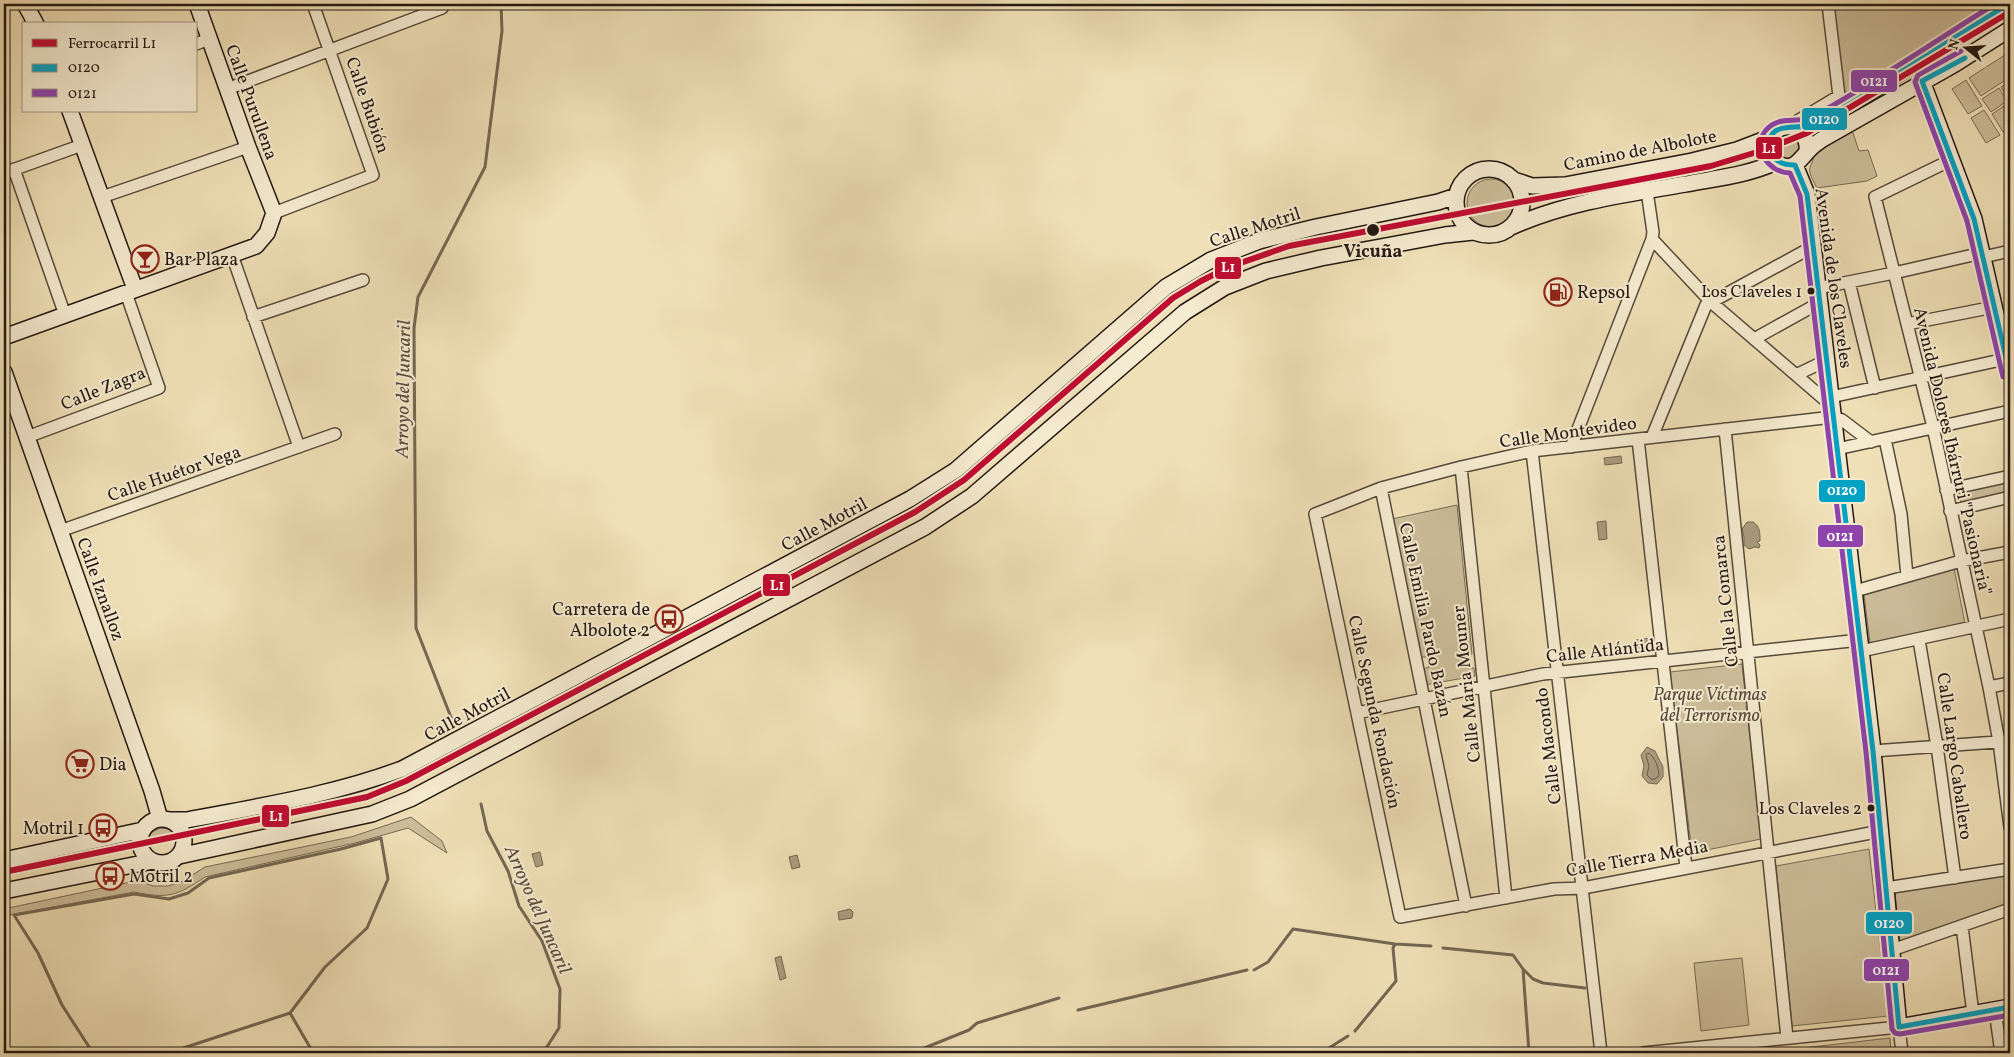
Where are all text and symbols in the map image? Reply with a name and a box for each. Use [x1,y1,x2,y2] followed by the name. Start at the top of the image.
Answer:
[22,22,198,112] legend
[1942,22,1992,72] north arrow
[68,34,156,55] text: Ferrocarril L1
[1944,37,1966,52] text: N
[218,41,283,164] street label: Calle Purullena
[338,54,395,157] street label: Calle Bubión
[68,58,100,79] text: 0120
[1850,69,1898,93] line badge: 0121
[1860,73,1888,92] text: 0121
[68,84,97,105] text: 0121
[1801,107,1848,131] line badge: 0120
[1809,111,1839,130] text: 0120
[1562,124,1719,179] street label: Camino de Albolote
[1755,136,1783,160] line badge: L1
[1762,140,1776,159] text: L1
[1807,186,1858,370] street label: Avenida de los Claveles
[1207,202,1304,255] street label: Calle Motril
[1365,222,1381,238] marker: Vicuña
[1344,240,1403,265] place label: Vicuña
[130,244,160,274] bar icon: Bar Plaza
[164,248,238,273] place label: Bar Plaza
[1214,256,1242,280] line badge: L1
[1221,259,1235,278] text: L1
[1543,277,1573,307] fuel station icon: Repsol
[1577,281,1630,306] place label: Repsol
[1701,281,1802,304] place label: Los Claveles 1
[1806,286,1816,296] marker: Los Claveles 1
[1906,305,1997,598] street label: Avenida Dolores Ibárruri "Pasionaria"
[390,319,418,459] water label: Arroyo del Juncaril
[57,361,150,418] street label: Calle Zagra
[1498,412,1638,455] street label: Calle Montevideo
[104,440,245,509] street label: Calle Huétor Vega
[1818,479,1866,503] line badge: 0120
[1827,482,1857,501] text: 0120
[777,492,872,558] street label: Calle Motril
[1392,521,1457,720] street label: Calle Emilia Pardo Bazán
[1817,524,1864,548] line badge: 0121
[1826,528,1854,547] text: 0121
[69,534,130,645] street label: Calle Iznalloz
[1707,534,1746,668] street label: Calle la Comarca
[762,573,791,597] line badge: L1
[770,577,784,596] text: L1
[552,598,650,644] place label: Carretera de Albolote 2
[654,604,684,634] bus stop icon: Carretera de Albolote 2
[1447,604,1488,764] street label: Calle Maria Mouner
[1341,613,1406,812] street label: Calle Segunda Fondación
[1545,633,1665,670] street label: Calle Atlántida
[1929,671,1978,841] street label: Calle Largo Caballero
[420,682,515,748] street label: Calle Motril
[1653,683,1767,729] park label: Parque Víctimas del Terrorismo
[1530,686,1569,806] street label: Calle Macondo
[65,749,95,779] supermarket icon: Dia
[99,753,127,778] place label: Dia
[1759,798,1862,821] place label: Los Claveles 2
[1866,803,1876,813] marker: Los Claveles 2
[261,804,290,828] line badge: L1
[269,808,283,827] text: L1
[88,813,118,843] bus stop icon: Motril 1
[23,817,84,842] place label: Motril 1
[1564,835,1710,884] street label: Calle Tierra Media
[497,840,577,979] water label: Arroyo del Juncaril
[95,861,125,891] bus stop icon: Motril 2
[129,865,193,890] place label: Motril 2
[1865,911,1913,935] line badge: 0120
[1874,915,1904,934] text: 0120
[1863,958,1910,982] line badge: 0121
[1872,962,1900,981] text: 0121

